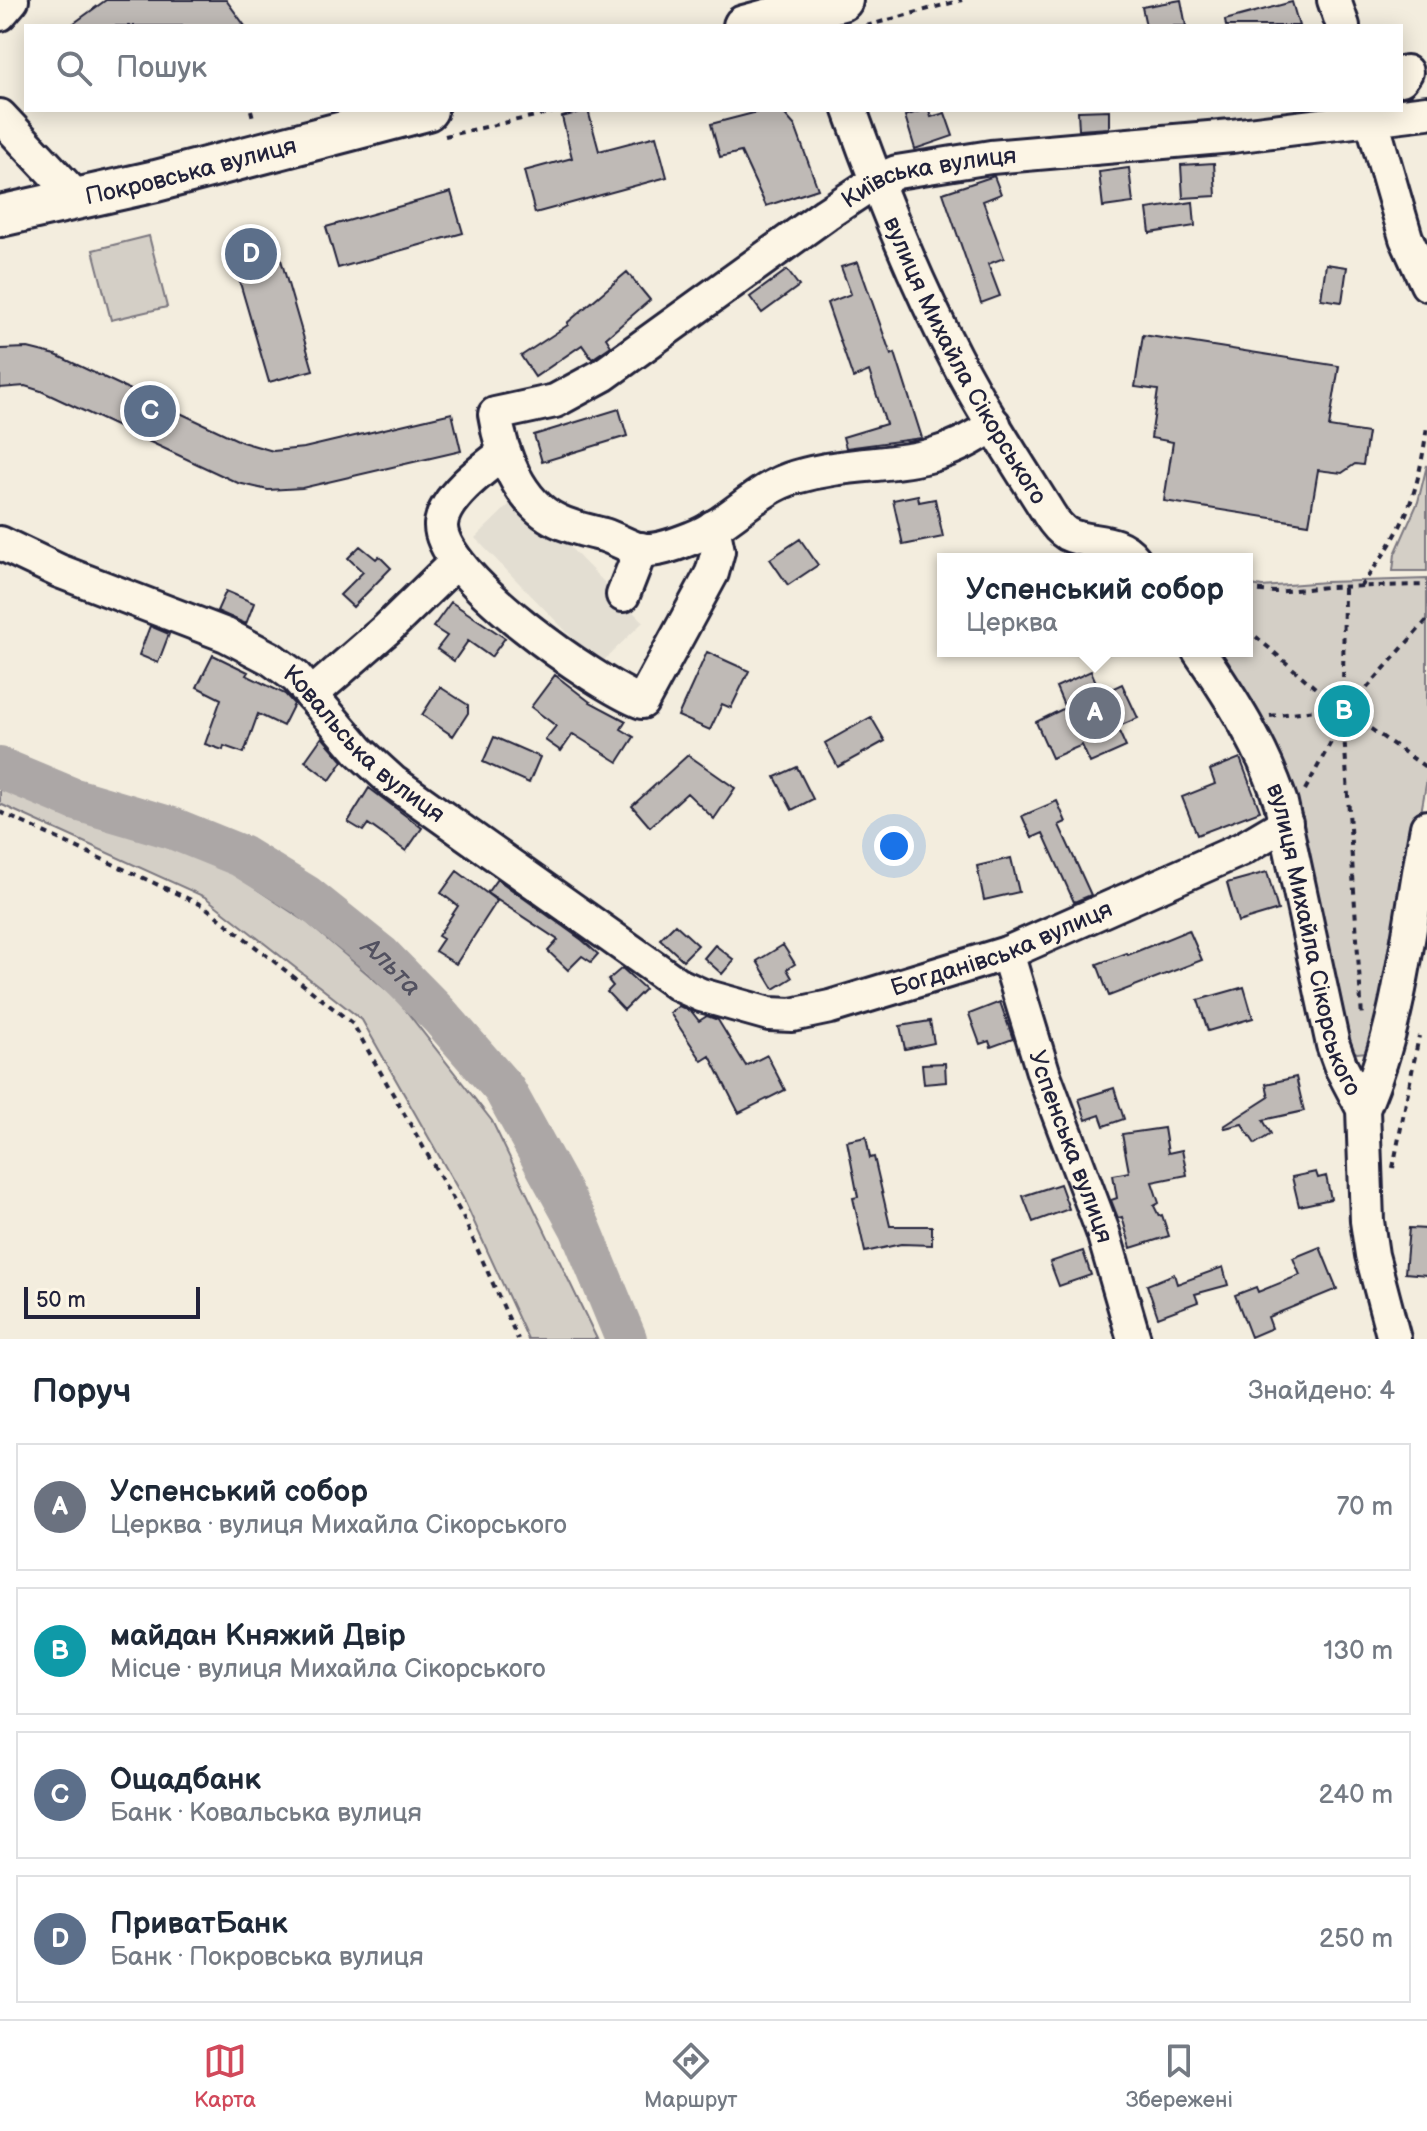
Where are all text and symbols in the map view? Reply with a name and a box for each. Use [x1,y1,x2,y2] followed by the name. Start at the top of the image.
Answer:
[24,24,1403,112] search box
[52,46,96,90] icon: search
[116,50,207,86] text: Пошук
[82,130,299,211] street label: Покровська вулиця
[836,140,1018,214] street label: Київська вулиця
[877,212,1053,509] street label: вулиця Михайла Сікорського
[225,224,277,284] pin: D
[124,381,176,441] pin: C
[937,553,1253,657] popup
[966,572,1224,608] text: Успенський собор
[966,608,1058,639] text: Церква
[278,658,451,829] street label: Ковальська вулиця
[1318,681,1370,741] pin: B
[1069,683,1121,743] pin: A
[1261,779,1368,1101] street label: вулиця Михайла Сікорського
[874,826,914,866] your location
[887,894,1117,1002] street label: Богданівська вулиця
[354,930,427,1003] water label: Альта
[1023,1047,1120,1246] street label: Успенська вулиця
[24,1283,200,1319] scale bar
[36,1287,86,1314] text: 50 m
[32,1371,131,1412] text: Поруч
[1248,1376,1395,1407] text: Знайдено: 4
[110,1474,368,1510] text: Успенський собор
[52,1492,68,1523] text: A
[1336,1492,1393,1523] text: 70 m
[110,1510,567,1541] text: Церква · вулиця Михайла Сікорського
[110,1618,406,1654] text: майдан Княжий Двір
[51,1636,69,1667] text: B
[1323,1636,1393,1667] text: 130 m
[110,1654,546,1685] text: Місце · вулиця Михайла Сікорського
[110,1762,261,1798] text: Ощадбанк
[51,1780,69,1811] text: C
[1318,1780,1393,1811] text: 240 m
[110,1798,422,1829] text: Банк · Ковальська вулиця
[110,1906,288,1942] text: ПриватБанк
[51,1924,69,1955] text: D
[1319,1924,1393,1955] text: 250 m
[110,1942,424,1973] text: Банк · Покровська вулиця
[194,2039,256,2114] tab: Карта
[644,2039,738,2114] tab: Маршрут
[1126,2039,1233,2114] tab: Збережені

